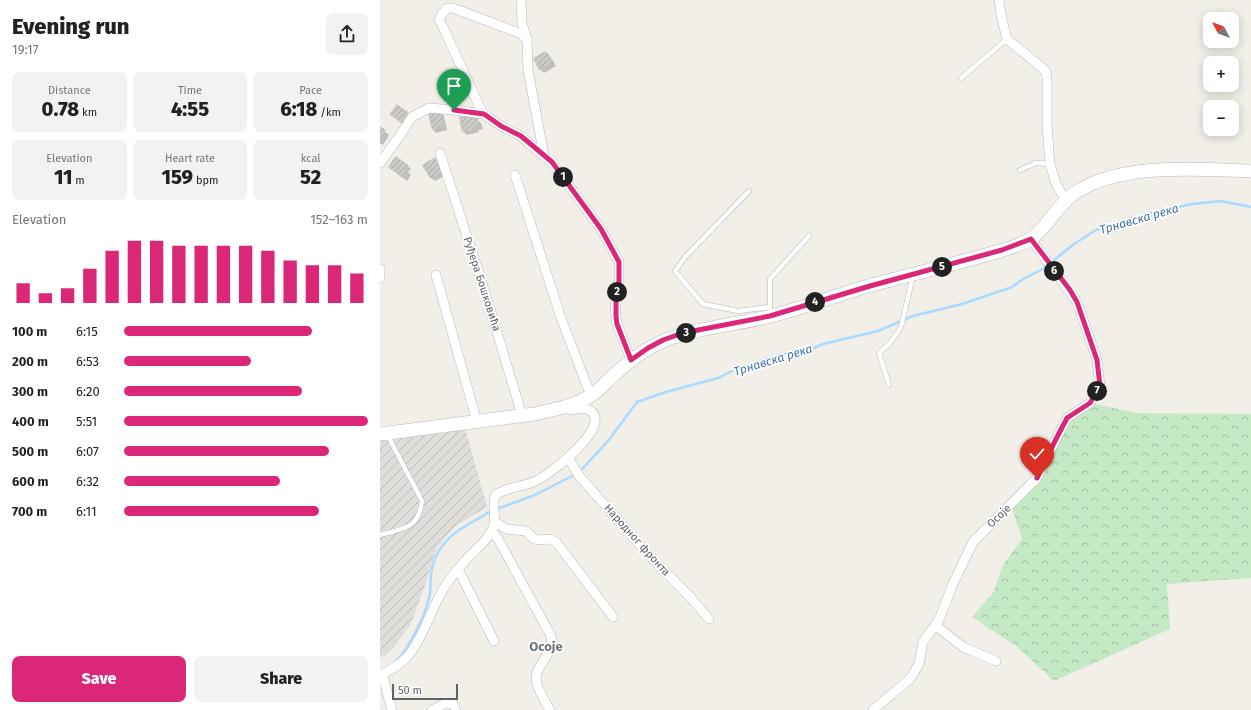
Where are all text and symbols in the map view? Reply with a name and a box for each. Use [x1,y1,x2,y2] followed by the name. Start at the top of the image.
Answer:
[1203,12,1239,48] north arrow
[1203,12,1239,136] map controls
[12,13,129,40] text: Evening run
[326,13,368,55] button: share
[12,42,38,57] text: 19:17
[1203,56,1239,92] button: +
[437,69,471,110] pin
[443,75,465,97] icon: arrive
[48,84,91,97] text: Distance
[178,84,202,97] text: Time
[299,84,322,97] text: Pace
[42,97,79,121] text: 0.78
[171,97,209,121] text: 4:55
[280,97,317,121] text: 6:18
[1203,100,1239,136] button: −
[79,106,97,119] text: km
[317,106,341,119] text: /km
[46,152,92,165] text: Elevation
[165,152,215,165] text: Heart rate
[301,152,321,165] text: kcal
[54,165,72,189] text: 11
[162,165,193,189] text: 159
[300,165,321,189] text: 52
[553,167,573,187] pin: 1
[560,170,566,183] text: 1
[72,174,85,187] text: m
[193,174,218,187] text: bpm
[1098,201,1180,237] water label: Трнавска река
[12,212,66,227] text: Elevation
[310,212,368,227] text: 152–163 m
[461,235,503,333] street label: Руђера Бошковића
[932,257,952,277] pin: 5
[939,260,945,273] text: 5
[1044,261,1064,281] pin: 6
[1051,264,1057,277] text: 6
[607,282,627,302] pin: 2
[614,285,620,298] text: 2
[805,292,825,312] pin: 4
[812,295,818,308] text: 4
[676,323,696,343] pin: 3
[12,324,47,339] text: 100 m
[76,324,98,339] text: 6:15
[683,326,689,339] text: 3
[732,341,814,379] water label: Трнавска река
[12,354,48,369] text: 200 m
[76,354,99,369] text: 6:53
[1087,381,1107,401] pin: 7
[12,384,48,399] text: 300 m
[76,384,100,399] text: 6:20
[1094,384,1100,397] text: 7
[12,414,49,429] text: 400 m
[76,414,97,429] text: 5:51
[1020,437,1054,478] pin
[1026,443,1048,465] icon: check
[12,444,48,459] text: 500 m
[76,444,99,459] text: 6:07
[12,474,49,489] text: 600 m
[76,474,99,489] text: 6:32
[601,501,673,579] street label: Народног фронта
[984,502,1014,530] street label: Осоје
[12,504,47,519] text: 700 m
[76,504,97,519] text: 6:11
[529,639,563,654] district label: Осоје
[12,656,186,702] button: Save
[194,656,368,702] button: Share
[392,682,458,701] scale bar
[398,684,422,697] text: 50 m

